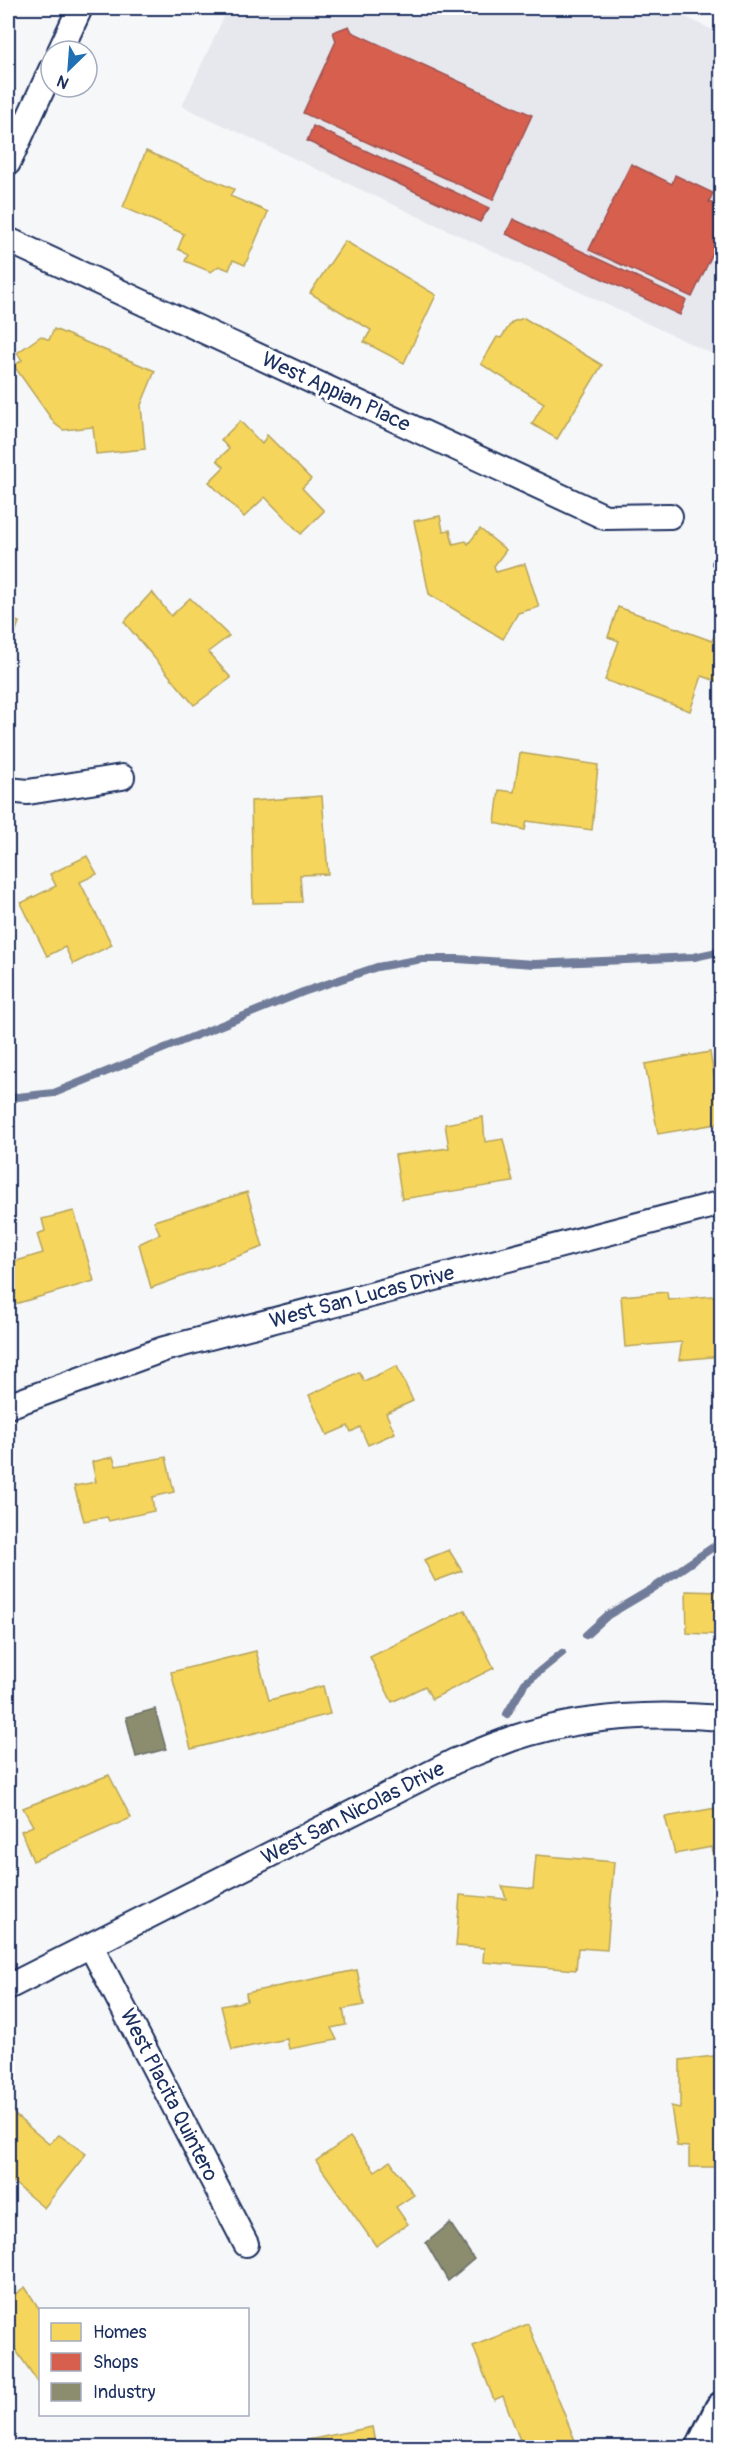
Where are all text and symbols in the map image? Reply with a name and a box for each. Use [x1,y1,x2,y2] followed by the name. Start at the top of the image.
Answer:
[39,39,99,99] north arrow
[54,70,72,93] text: N
[257,346,415,438] street label: West Appian Place
[267,1259,458,1335] street label: West San Lucas Drive
[257,1755,450,1871] street label: West San Nicolas Drive
[114,2004,224,2186] street label: West Placita Quintero
[39,2308,249,2416] legend
[93,2321,146,2344] text: Homes
[93,2351,138,2374] text: Shops
[93,2381,156,2404] text: Industry

